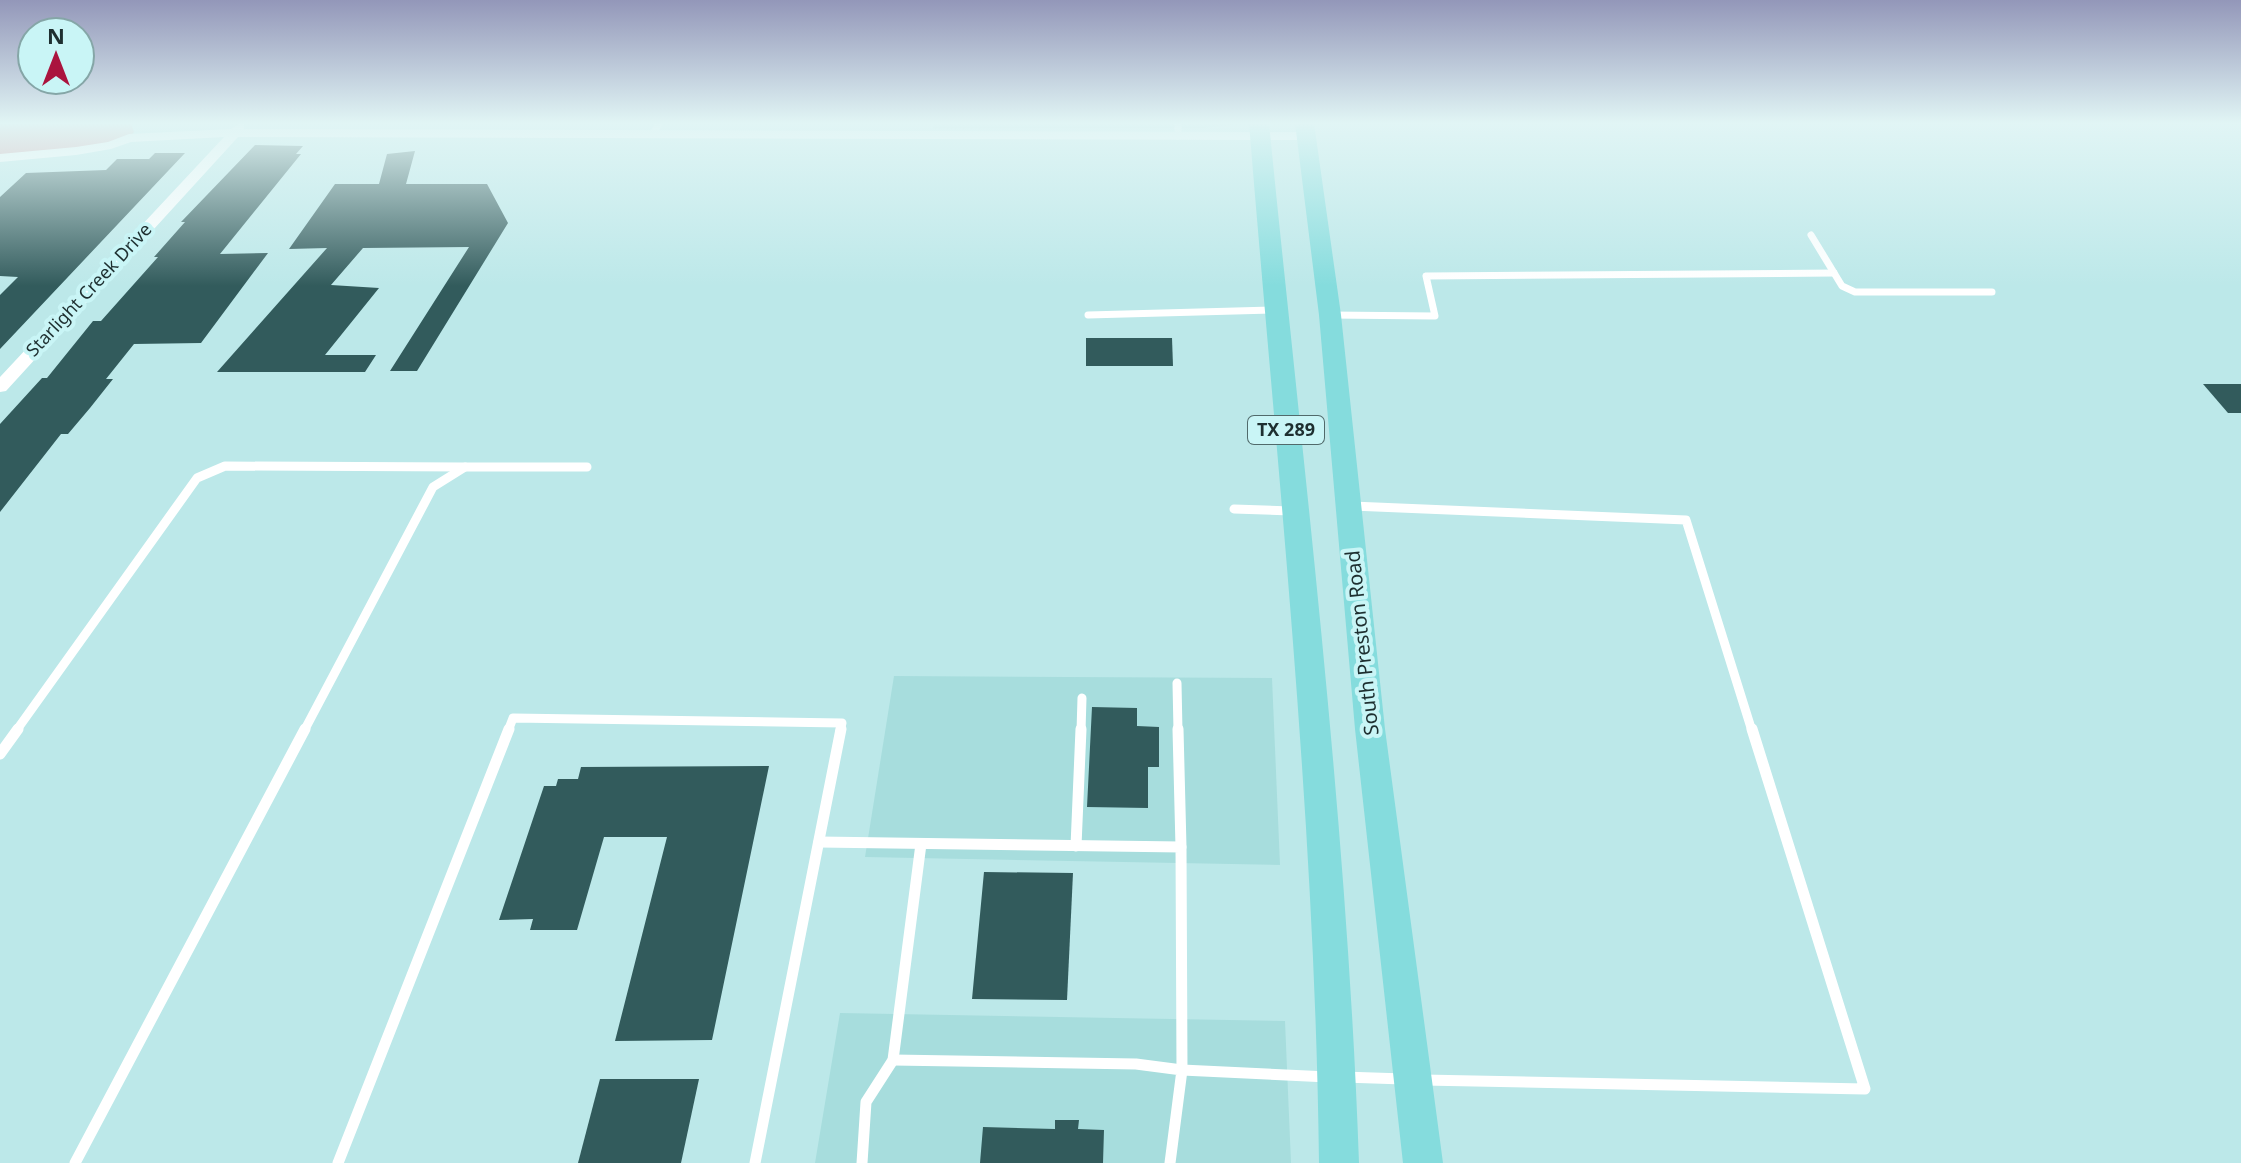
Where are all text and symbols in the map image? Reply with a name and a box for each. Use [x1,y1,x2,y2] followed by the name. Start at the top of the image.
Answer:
[16,16,96,96] north arrow
[47,20,65,50] text: N
[20,217,156,361] street label: Starlight Creek Drive
[1248,416,1324,444] road number: TX 289
[1338,549,1385,737] street label: South Preston Road

